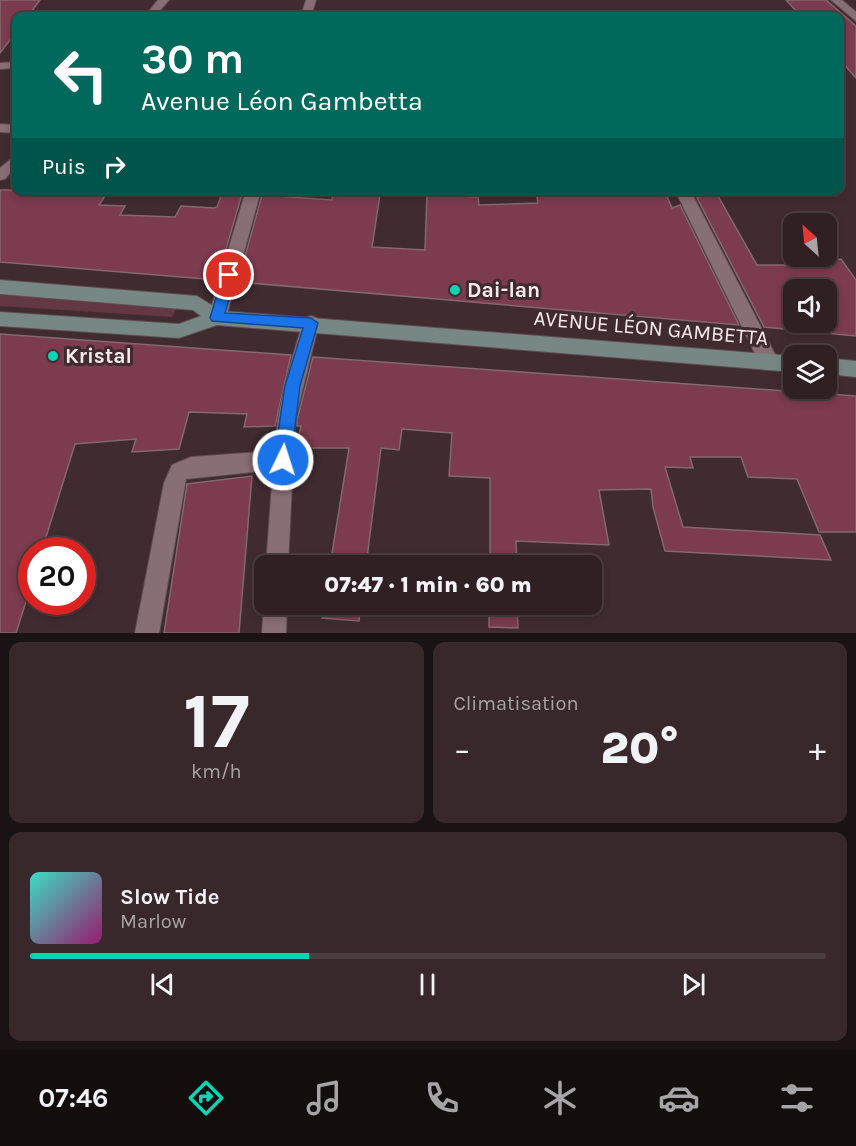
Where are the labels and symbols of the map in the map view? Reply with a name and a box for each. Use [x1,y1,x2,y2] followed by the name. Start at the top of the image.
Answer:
[783,213,837,267] north arrow
[203,249,254,300] pin
[467,278,540,302] place label: Dai-lan
[448,283,462,297] marker: Dai-lan
[533,306,769,350] street label: AVENUE LÉON GAMBETTA
[65,344,132,368] place label: Kristal
[46,349,60,363] marker: Kristal
[251,428,315,492] position arrow
[18,537,96,615] speed limit sign: 20

